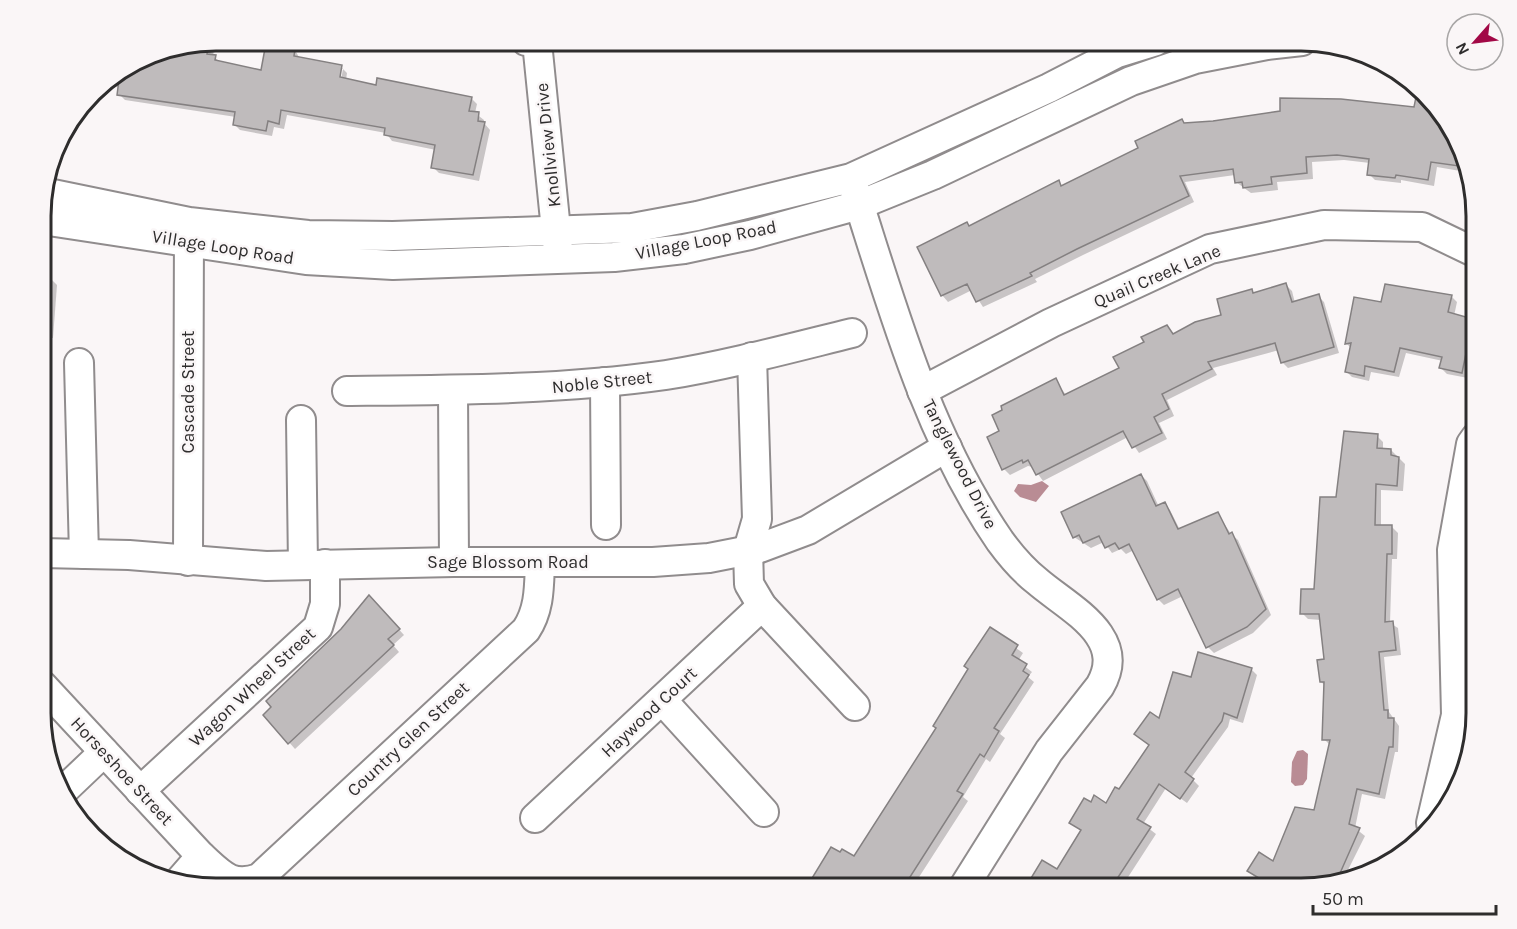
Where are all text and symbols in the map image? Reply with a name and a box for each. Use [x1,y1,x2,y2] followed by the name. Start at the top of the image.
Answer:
[1445,12,1505,72] north arrow
[1451,39,1473,58] text: N
[531,82,565,208] street label: Knollview Drive
[633,216,779,264] street label: Village Loop Road
[150,225,296,269] street label: Village Loop Road
[1090,239,1224,313] street label: Quail Creek Lane
[177,330,199,454] street label: Cascade Street
[551,366,653,398] street label: Noble Street
[918,396,1002,532] street label: Tanglewood Drive
[427,551,589,573] street label: Sage Blossom Road
[184,623,320,751] street label: Wagon Wheel Street
[597,662,702,762] street label: Haywood Court
[342,677,474,801] street label: Country Glen Street
[66,712,178,830] street label: Horseshoe Street
[1313,878,1496,916] scale bar
[1322,888,1364,910] text: 50 m

